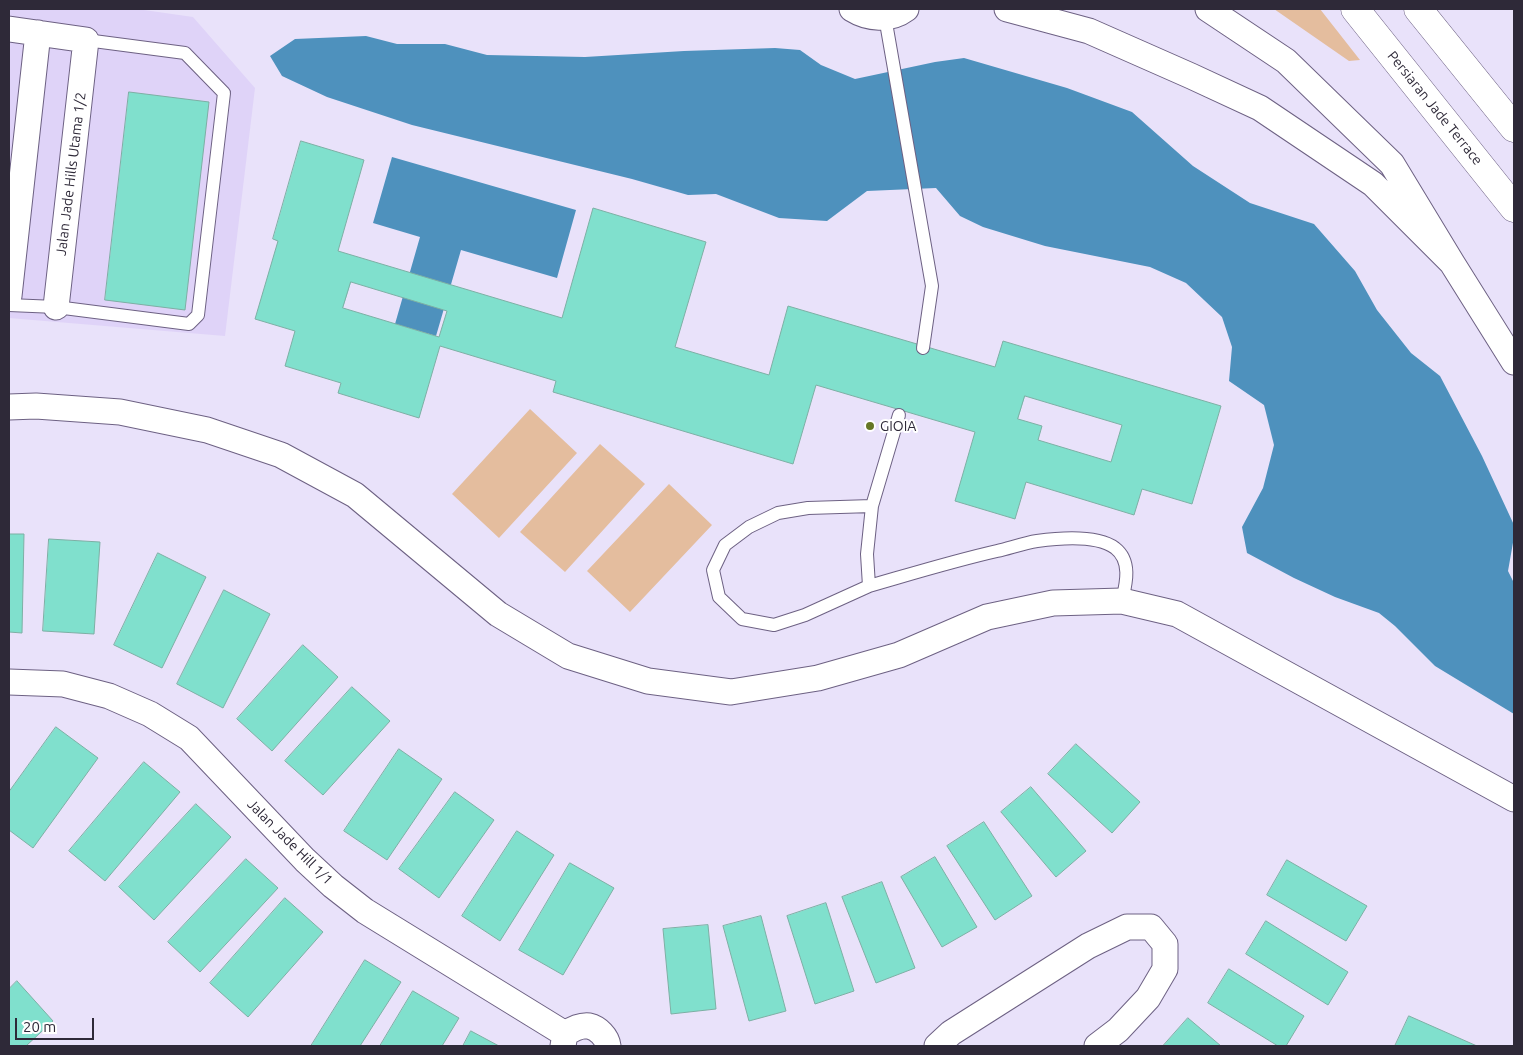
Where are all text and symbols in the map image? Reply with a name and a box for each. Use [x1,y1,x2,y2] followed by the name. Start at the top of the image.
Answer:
[1384,48,1486,168] street label: Persiaran Jade Terrace
[53,91,89,257] street label: Jalan Jade Hills Utama 1/2
[880,418,916,434] place label: GIOIA
[864,420,876,432] marker: GIOIA
[244,796,336,888] street label: Jalan Jade Hill 1/1
[18,1008,96,1040] scale bar
[23,1018,56,1035] text: 20 m

